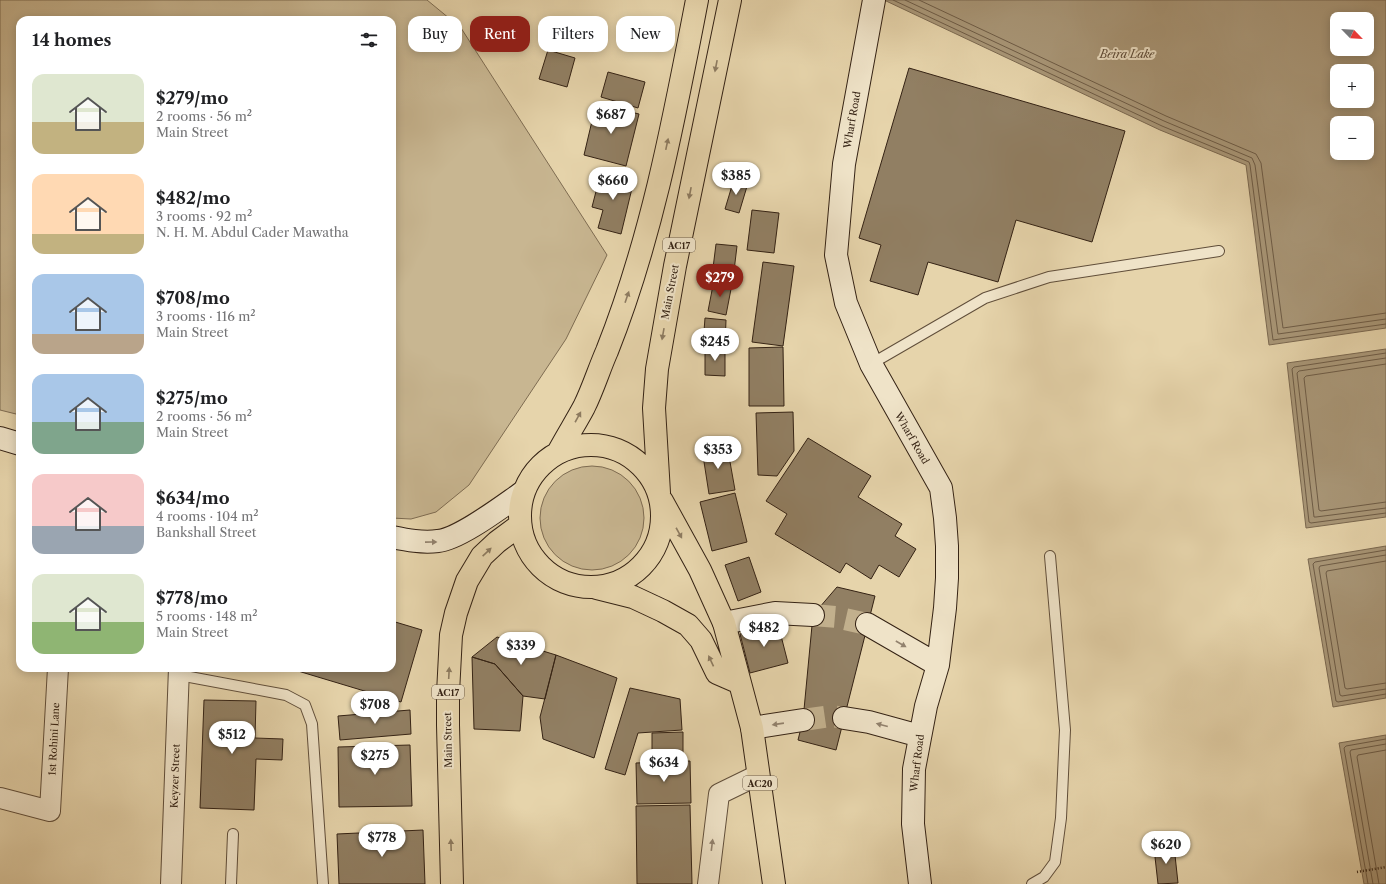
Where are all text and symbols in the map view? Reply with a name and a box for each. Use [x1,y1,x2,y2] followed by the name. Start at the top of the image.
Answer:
[1330,12,1374,56] north arrow
[1330,12,1374,160] map controls
[408,16,462,52] chip: Buy
[470,16,530,52] chip: Rent
[538,16,608,52] chip: Filters
[616,16,675,52] chip: New
[358,29,380,51] icon: filters
[32,30,111,50] text: 14 homes
[1099,47,1155,61] water label: Beira Lake
[713,60,719,72] one-way arrow
[1330,64,1374,108] button: +
[156,88,228,108] text: $279/mo
[64,90,112,138] icon: home
[840,90,863,151] street label: Wharf Road
[587,101,635,135] pin: $687
[596,106,626,122] text: $687
[156,108,252,124] text: 2 rooms · 56 m²
[1330,116,1374,160] button: −
[156,124,228,140] text: Main Street
[665,138,671,150] one-way arrow
[712,162,760,196] pin: $385
[589,167,637,201] pin: $660
[721,167,751,183] text: $385
[597,172,629,188] text: $660
[686,187,692,199] one-way arrow
[156,188,230,208] text: $482/mo
[64,190,112,238] icon: home
[156,208,252,224] text: 3 rooms · 92 m²
[156,224,349,240] text: N. H. M. Abdul Cader Mawatha
[663,238,695,252] road number: AC17
[658,263,682,321] street label: Main Street
[696,264,744,298] pin: $279
[705,269,735,285] text: $279
[156,288,230,308] text: $708/mo
[64,290,112,338] icon: home
[624,290,630,302] one-way arrow
[156,308,256,324] text: 3 rooms · 116 m²
[156,324,228,340] text: Main Street
[659,328,665,340] one-way arrow
[691,328,739,362] pin: $245
[700,333,730,349] text: $245
[156,388,228,408] text: $275/mo
[64,390,112,438] icon: home
[156,408,252,424] text: 2 rooms · 56 m²
[891,409,932,466] street label: Wharf Road
[575,411,582,423] one-way arrow
[156,424,228,440] text: Main Street
[694,436,742,470] pin: $353
[703,441,733,457] text: $353
[156,488,229,508] text: $634/mo
[64,490,112,538] icon: home
[156,508,259,524] text: 4 rooms · 104 m²
[156,524,256,540] text: Bankshall Street
[676,527,683,539] one-way arrow
[425,538,437,545] one-way arrow
[481,547,492,556] one-way arrow
[156,588,228,608] text: $778/mo
[64,590,112,638] icon: home
[156,608,258,624] text: 5 rooms · 148 m²
[740,614,788,648] pin: $482
[749,619,779,635] text: $482
[156,624,228,640] text: Main Street
[497,632,545,666] pin: $339
[506,637,536,653] text: $339
[895,640,907,647] one-way arrow
[708,655,714,667] one-way arrow
[446,666,452,679] one-way arrow
[432,685,464,699] road number: AC17
[351,691,399,725] pin: $708
[360,696,390,712] text: $708
[46,702,62,776] street label: 1st Rohini Lane
[441,712,455,768] street label: Main Street
[208,721,256,755] pin: $512
[771,721,784,727] one-way arrow
[876,722,888,728] one-way arrow
[218,726,246,742] text: $512
[907,733,927,794] street label: Wharf Road
[351,742,399,776] pin: $275
[167,743,183,808] street label: Keyzer Street
[361,747,389,763] text: $275
[640,749,688,783] pin: $634
[649,754,679,770] text: $634
[743,776,777,790] road number: AC20
[358,824,406,858] pin: $778
[368,829,396,845] text: $778
[1142,831,1190,865] pin: $620
[1151,836,1182,852] text: $620
[448,838,454,851] one-way arrow
[709,839,716,851] one-way arrow

